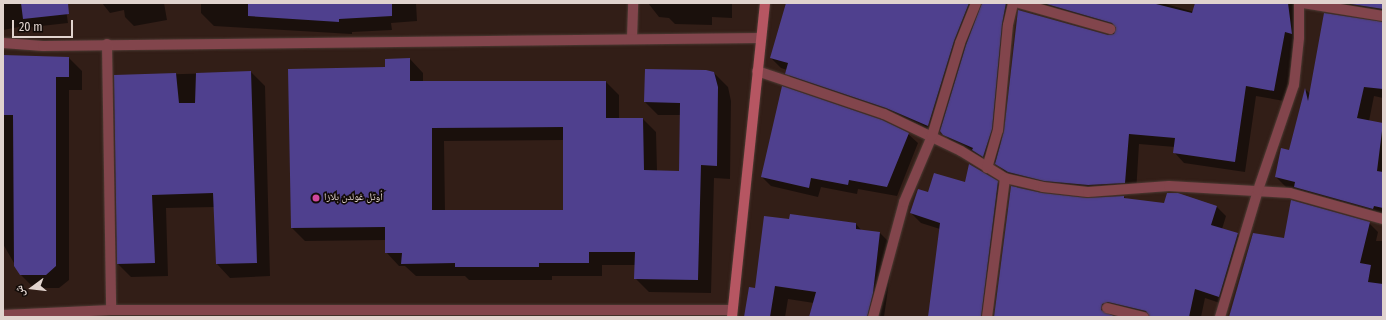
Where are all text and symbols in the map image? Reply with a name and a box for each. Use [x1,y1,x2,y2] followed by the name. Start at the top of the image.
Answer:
[14,12,75,38] scale bar
[19,20,43,34] text: 20 m
[324,192,383,204] place label: أوتل غولدن بلازا
[311,193,321,203] marker: أوتل غولدن بلازا
[12,268,52,308] north arrow
[12,284,28,299] text: ش

